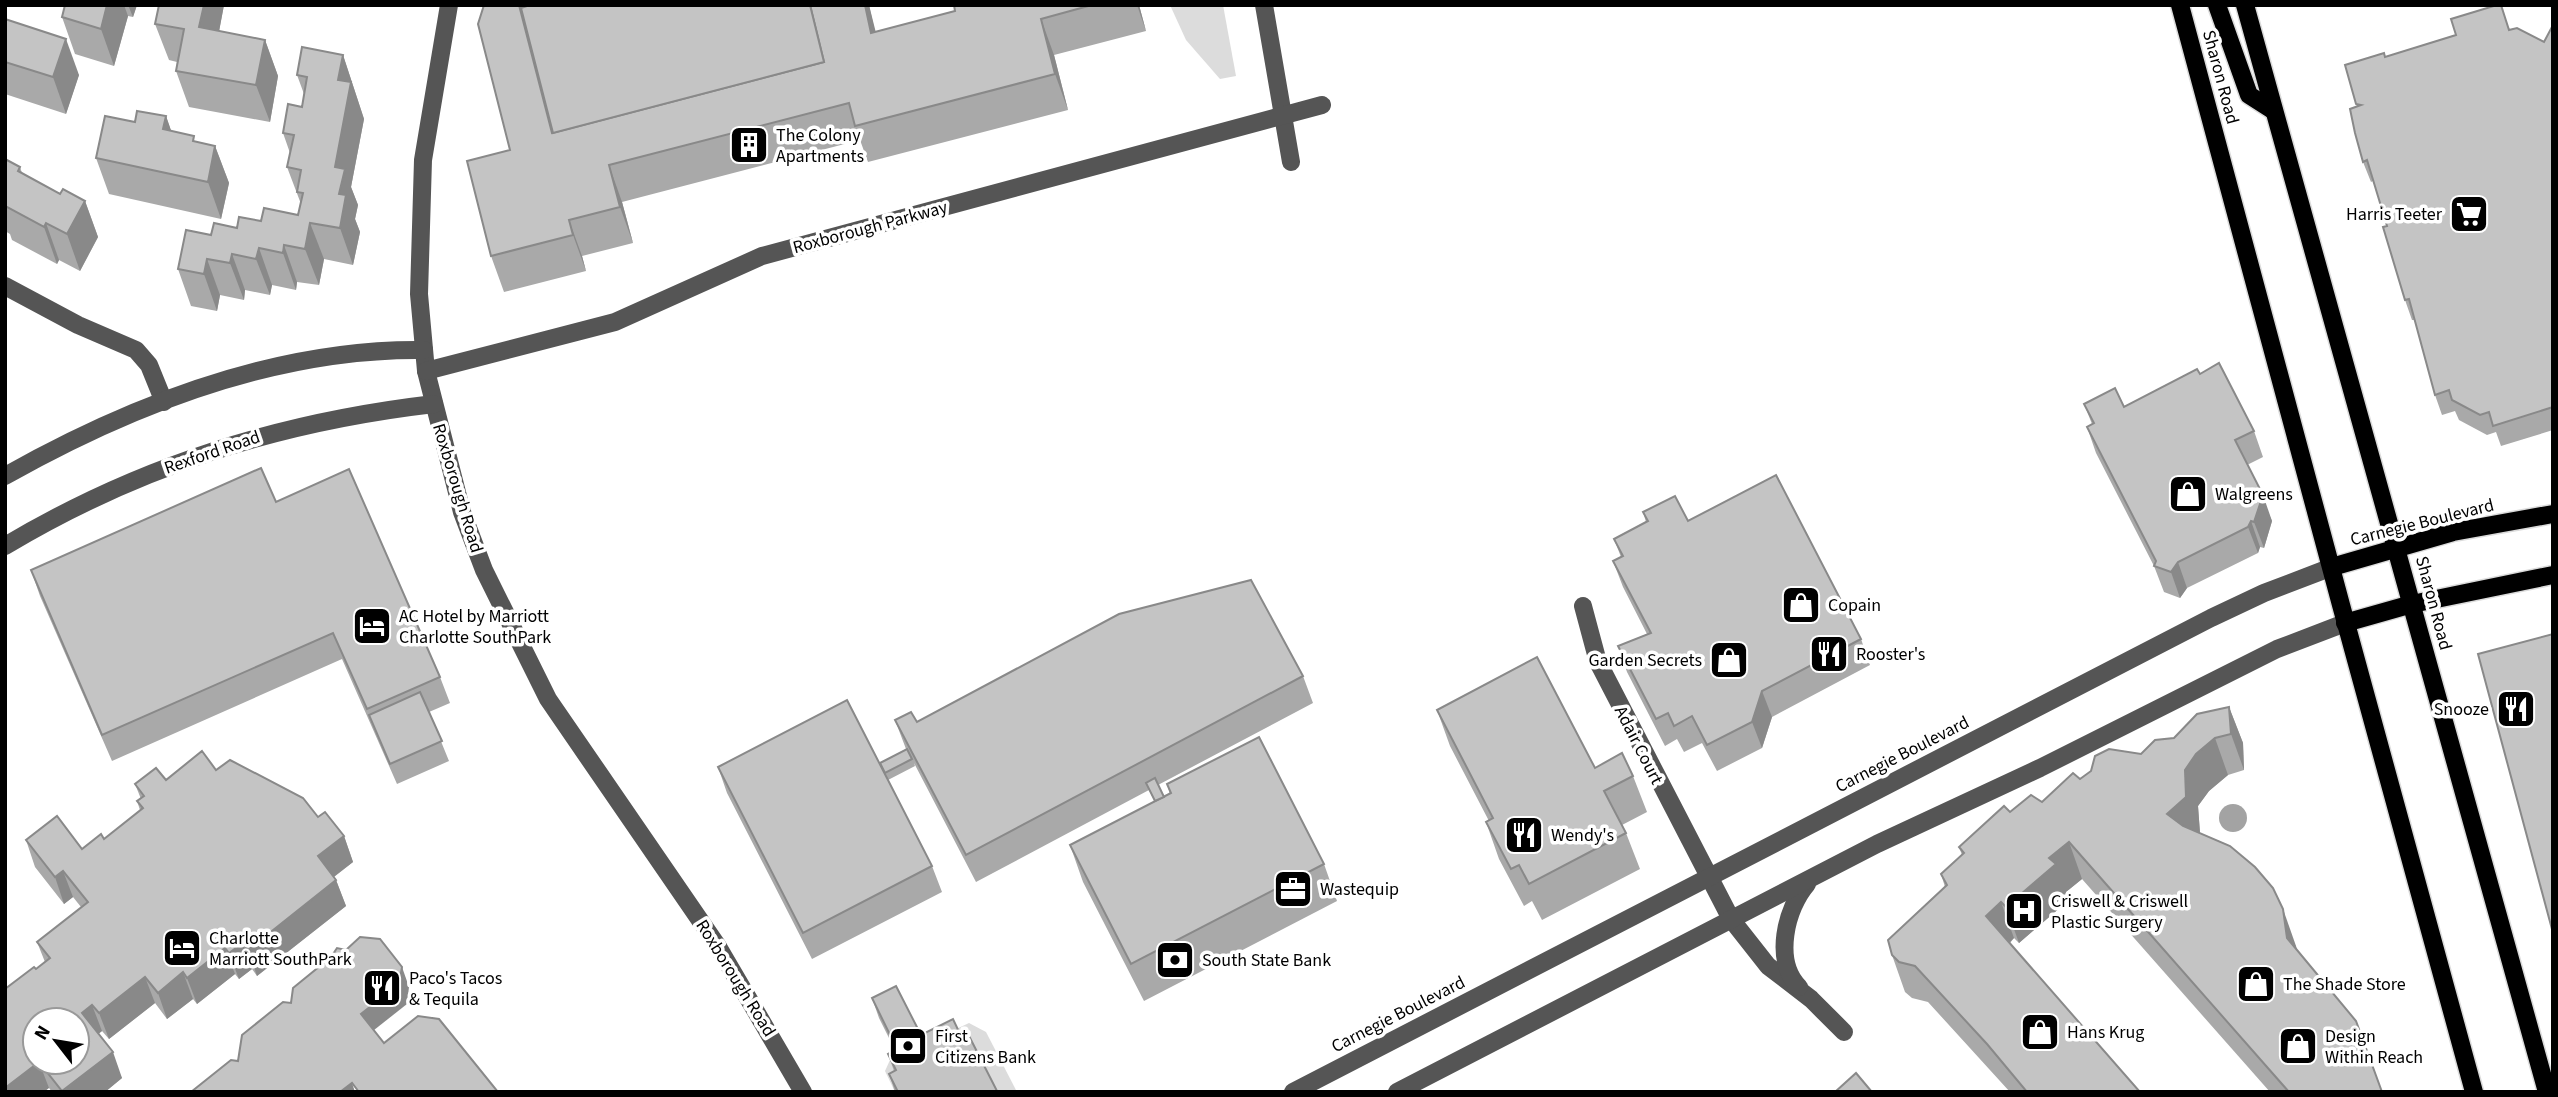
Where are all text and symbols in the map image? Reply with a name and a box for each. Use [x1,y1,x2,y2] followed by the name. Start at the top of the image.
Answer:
[2196,27,2245,127] street label: Sharon Road
[776,123,864,169] place label: The Colony Apartments
[728,124,770,166] building icon: The Colony Apartments
[2448,193,2490,235] supermarket icon: Harris Teeter
[790,195,951,260] street label: Roxborough Parkway
[2346,202,2443,227] place label: Harris Teeter
[426,420,489,556] street label: Roxborough Road
[161,424,264,481] street label: Rexford Road
[2167,473,2209,515] shop icon: Walgreens
[2215,482,2293,507] place label: Walgreens
[2348,493,2497,552] street label: Carnegie Boulevard
[2409,553,2458,653] street label: Sharon Road
[1780,584,1822,626] shop icon: Copain
[1828,593,1881,618] place label: Copain
[399,604,551,650] place label: AC Hotel by Marriott Charlotte SouthPark
[351,605,393,647] hotel icon: AC Hotel by Marriott Charlotte SouthPark
[1808,633,1850,675] restaurant icon: Rooster's
[1708,639,1750,681] shop icon: Garden Secrets
[1856,642,1925,667] place label: Rooster's
[1588,648,1702,673] place label: Garden Secrets
[2495,688,2537,730] restaurant icon: Snooze
[2434,697,2489,722] place label: Snooze
[1608,702,1669,789] street label: Adair Court
[1831,710,1973,799] street label: Carnegie Boulevard
[1503,814,1545,856] restaurant icon: Wendy's
[1551,823,1614,848] place label: Wendy's
[1272,868,1314,910] office icon: Wastequip
[1320,877,1399,902] place label: Wastequip
[2051,889,2188,935] place label: Criswell & Criswell Plastic Surgery
[2003,890,2045,932] hospital icon: Criswell & Criswell Plastic Surgery
[689,915,782,1042] street label: Roxborough Road
[209,926,352,972] place label: Charlotte Marriott SouthPark
[161,927,203,969] hotel icon: Charlotte Marriott SouthPark
[1154,939,1196,981] bank icon: South State Bank
[1202,948,1331,973] place label: South State Bank
[2235,963,2277,1005] shop icon: The Shade Store
[409,966,502,1012] place label: Paco's Tacos & Tequila
[361,967,403,1009] restaurant icon: Paco's Tacos & Tequila
[1327,970,1469,1059] street label: Carnegie Boulevard
[2283,972,2406,997] place label: The Shade Store
[21,1006,91,1076] north arrow
[2019,1011,2061,1053] shop icon: Hans Krug
[2067,1020,2144,1045] place label: Hans Krug
[28,1021,58,1045] text: N
[935,1024,1036,1070] place label: First Citizens Bank
[2325,1024,2423,1070] place label: Design Within Reach
[887,1025,929,1067] bank icon: First Citizens Bank
[2277,1025,2319,1067] shop icon: Design Within Reach

